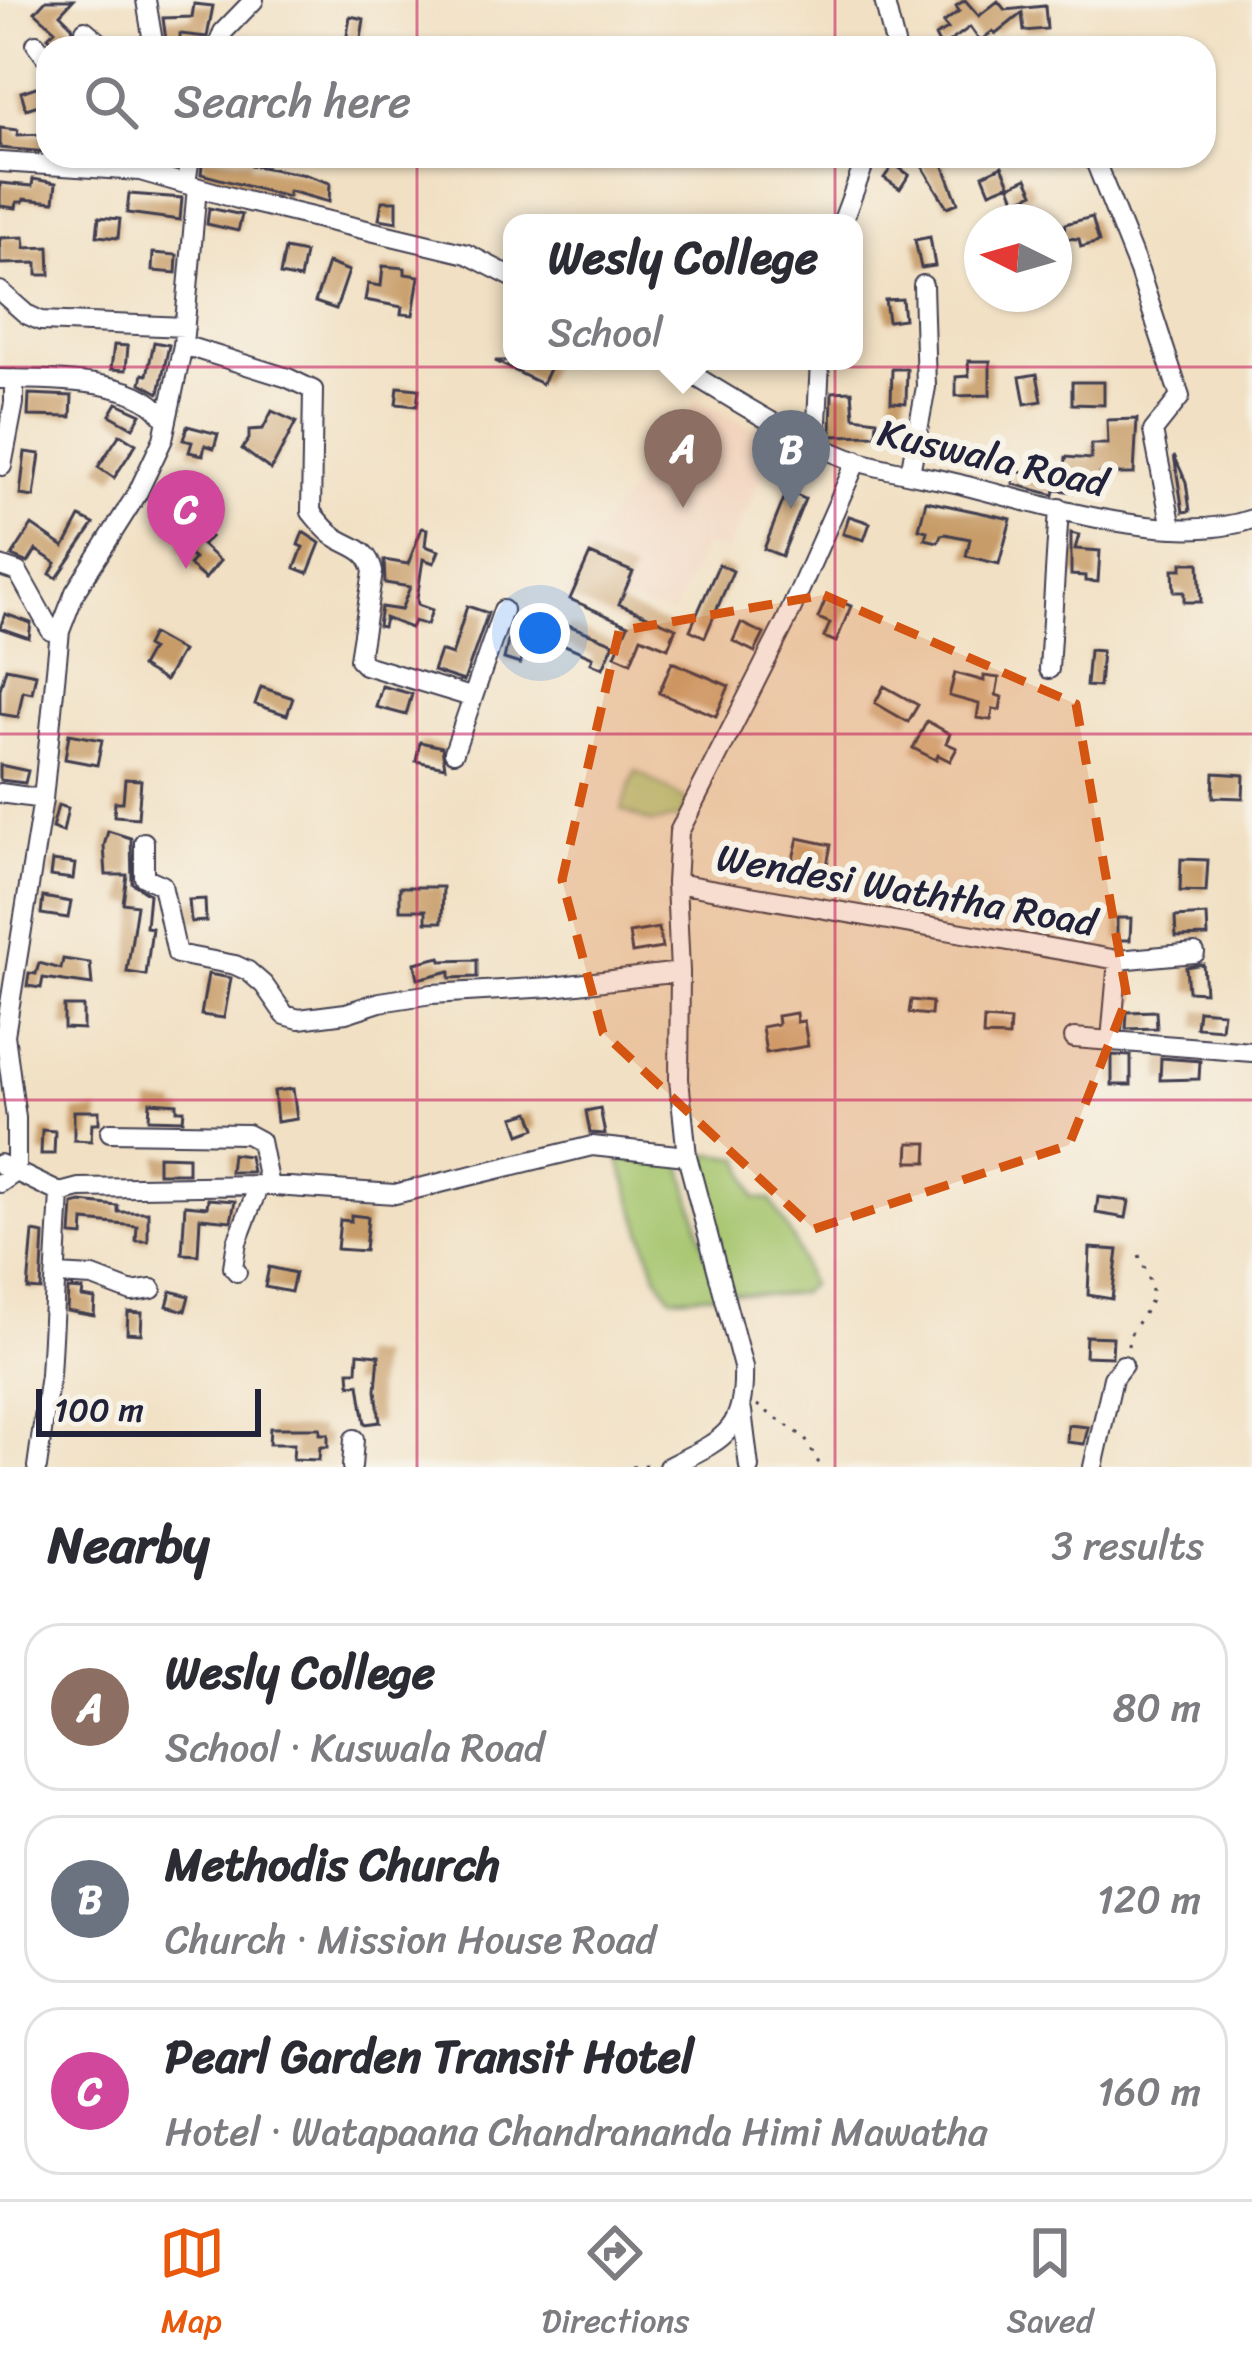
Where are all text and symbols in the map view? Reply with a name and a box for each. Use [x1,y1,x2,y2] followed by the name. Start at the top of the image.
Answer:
[36,36,1216,168] search box
[174,62,411,142] text: Search here
[78,69,144,135] icon: search
[964,204,1072,312] north arrow
[503,214,863,370] popup
[548,218,818,298] text: Wesly College
[548,298,663,367] text: School
[871,398,1117,518] street label: Kuswala Road
[644,409,722,508] pin: A
[752,410,830,509] pin: B
[147,470,225,569] pin: C
[510,603,570,663] your location
[711,822,1105,957] street label: Wendesi Waththa Road
[54,1381,144,1439] text: 100 m
[36,1383,261,1436] scale bar
[48,1500,209,1590] text: Nearby
[1051,1511,1204,1580] text: 3 results
[165,1633,435,1713] text: Wesly College
[77,1673,103,1742] text: A
[1113,1673,1201,1742] text: 80 m
[165,1713,544,1782] text: School · Kuswala Road
[165,1825,500,1905] text: Methodis Church
[78,1865,102,1934] text: B
[1097,1865,1201,1934] text: 120 m
[165,1905,656,1974] text: Church · Mission House Road
[165,2017,694,2097] text: Pearl Garden Transit Hotel
[78,2057,102,2126] text: C
[1097,2057,1201,2126] text: 160 m
[165,2097,988,2166] text: Hotel · Watapaana Chandrananda Himi Mawatha
[159,2220,225,2350] tab: Map
[542,2220,689,2350] tab: Directions
[1006,2220,1093,2350] tab: Saved

